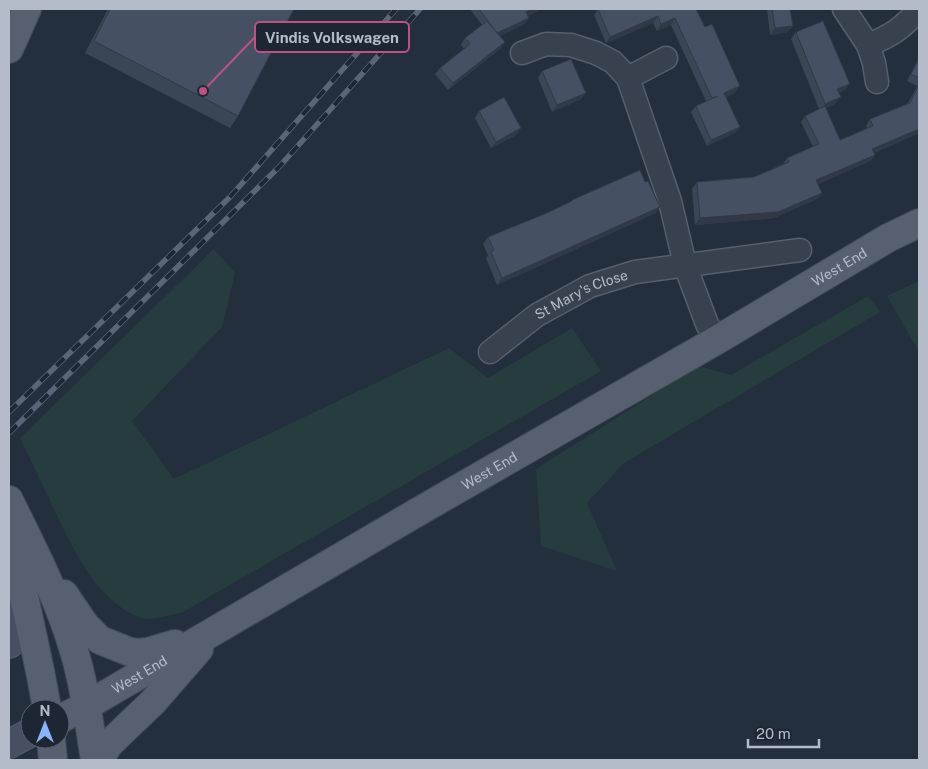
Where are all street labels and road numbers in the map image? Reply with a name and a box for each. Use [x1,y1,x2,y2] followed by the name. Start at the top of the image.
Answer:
[809,244,870,290] street label: West End
[532,267,630,323] street label: St Mary's Close
[459,449,520,493] street label: West End
[109,652,170,697] street label: West End

